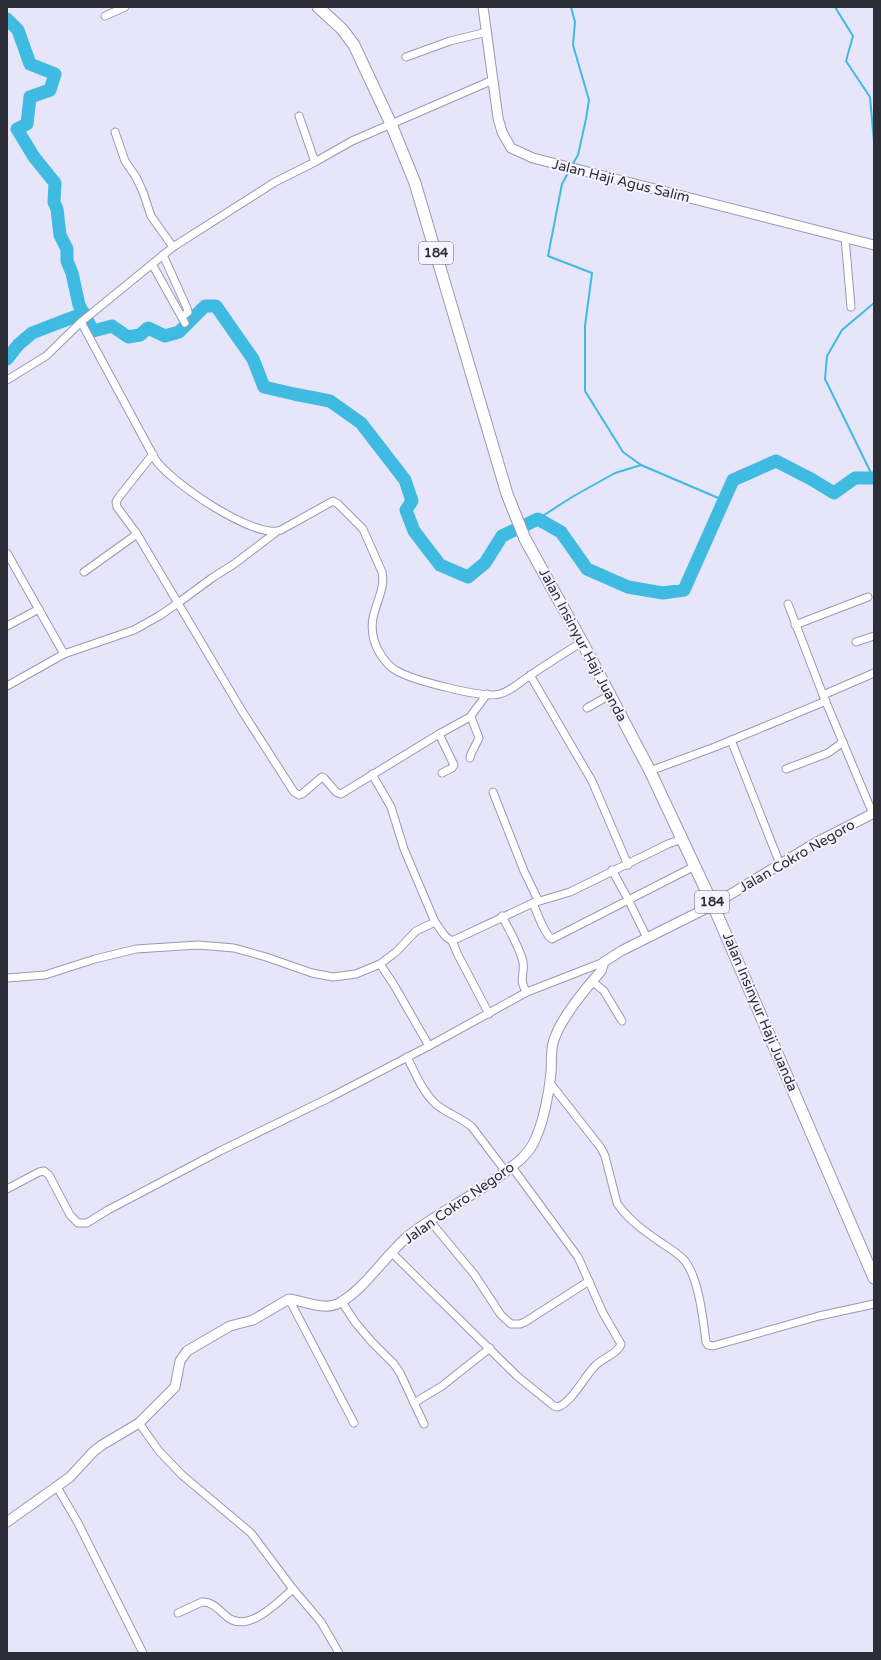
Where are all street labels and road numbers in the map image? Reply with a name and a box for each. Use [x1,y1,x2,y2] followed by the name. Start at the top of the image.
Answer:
[550,156,692,206] street label: Jalan Haji Agus Salim
[419,242,453,264] road number: 184
[535,565,631,725] street label: Jalan Insinyur Haji Juanda
[736,816,858,896] street label: Jalan Cokro Negoro
[695,891,729,913] road number: 184
[719,930,801,1094] street label: Jalan Insinyur Haji Juanda
[401,1159,517,1247] street label: Jalan Cokro Negoro

